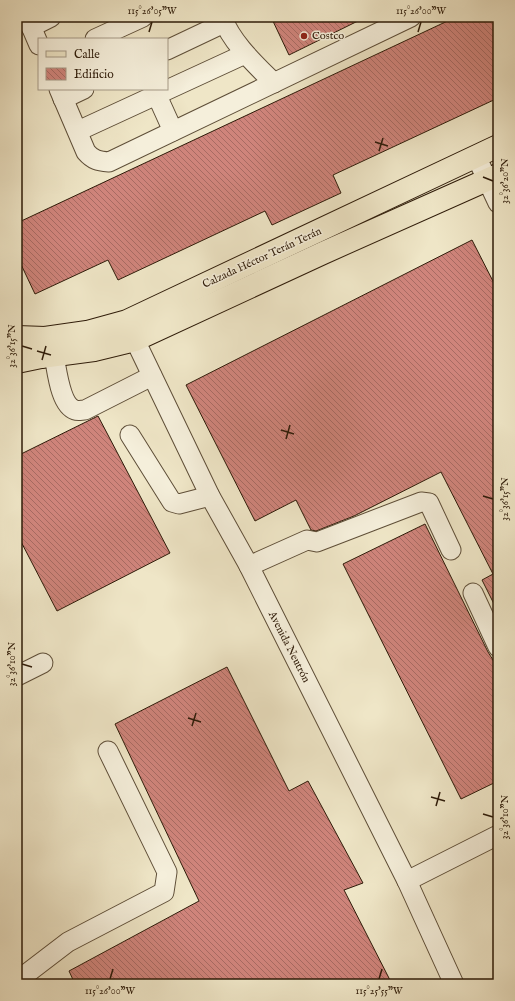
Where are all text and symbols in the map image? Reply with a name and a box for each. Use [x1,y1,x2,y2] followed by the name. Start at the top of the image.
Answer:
[128,5,177,18] text: 115°26'05"W
[396,5,447,18] text: 115°26'00"W
[312,29,344,43] place label: Costco
[299,31,309,41] marker: Costco
[38,38,168,90] legend
[74,47,100,62] text: Calle
[74,67,114,82] text: Edificio
[499,158,512,204] text: 32°36'20"N
[200,224,324,292] street label: Calzada Héctor Terán Terán
[6,324,19,368] text: 32°36'15"N
[499,477,512,521] text: 32°36'15"N
[265,608,313,685] street label: Avenida Neutrón
[6,641,19,686] text: 32°36'10"N
[499,794,512,839] text: 32°36'10"N
[85,985,136,998] text: 115°26'00"W
[355,985,403,998] text: 115°25'55"W

